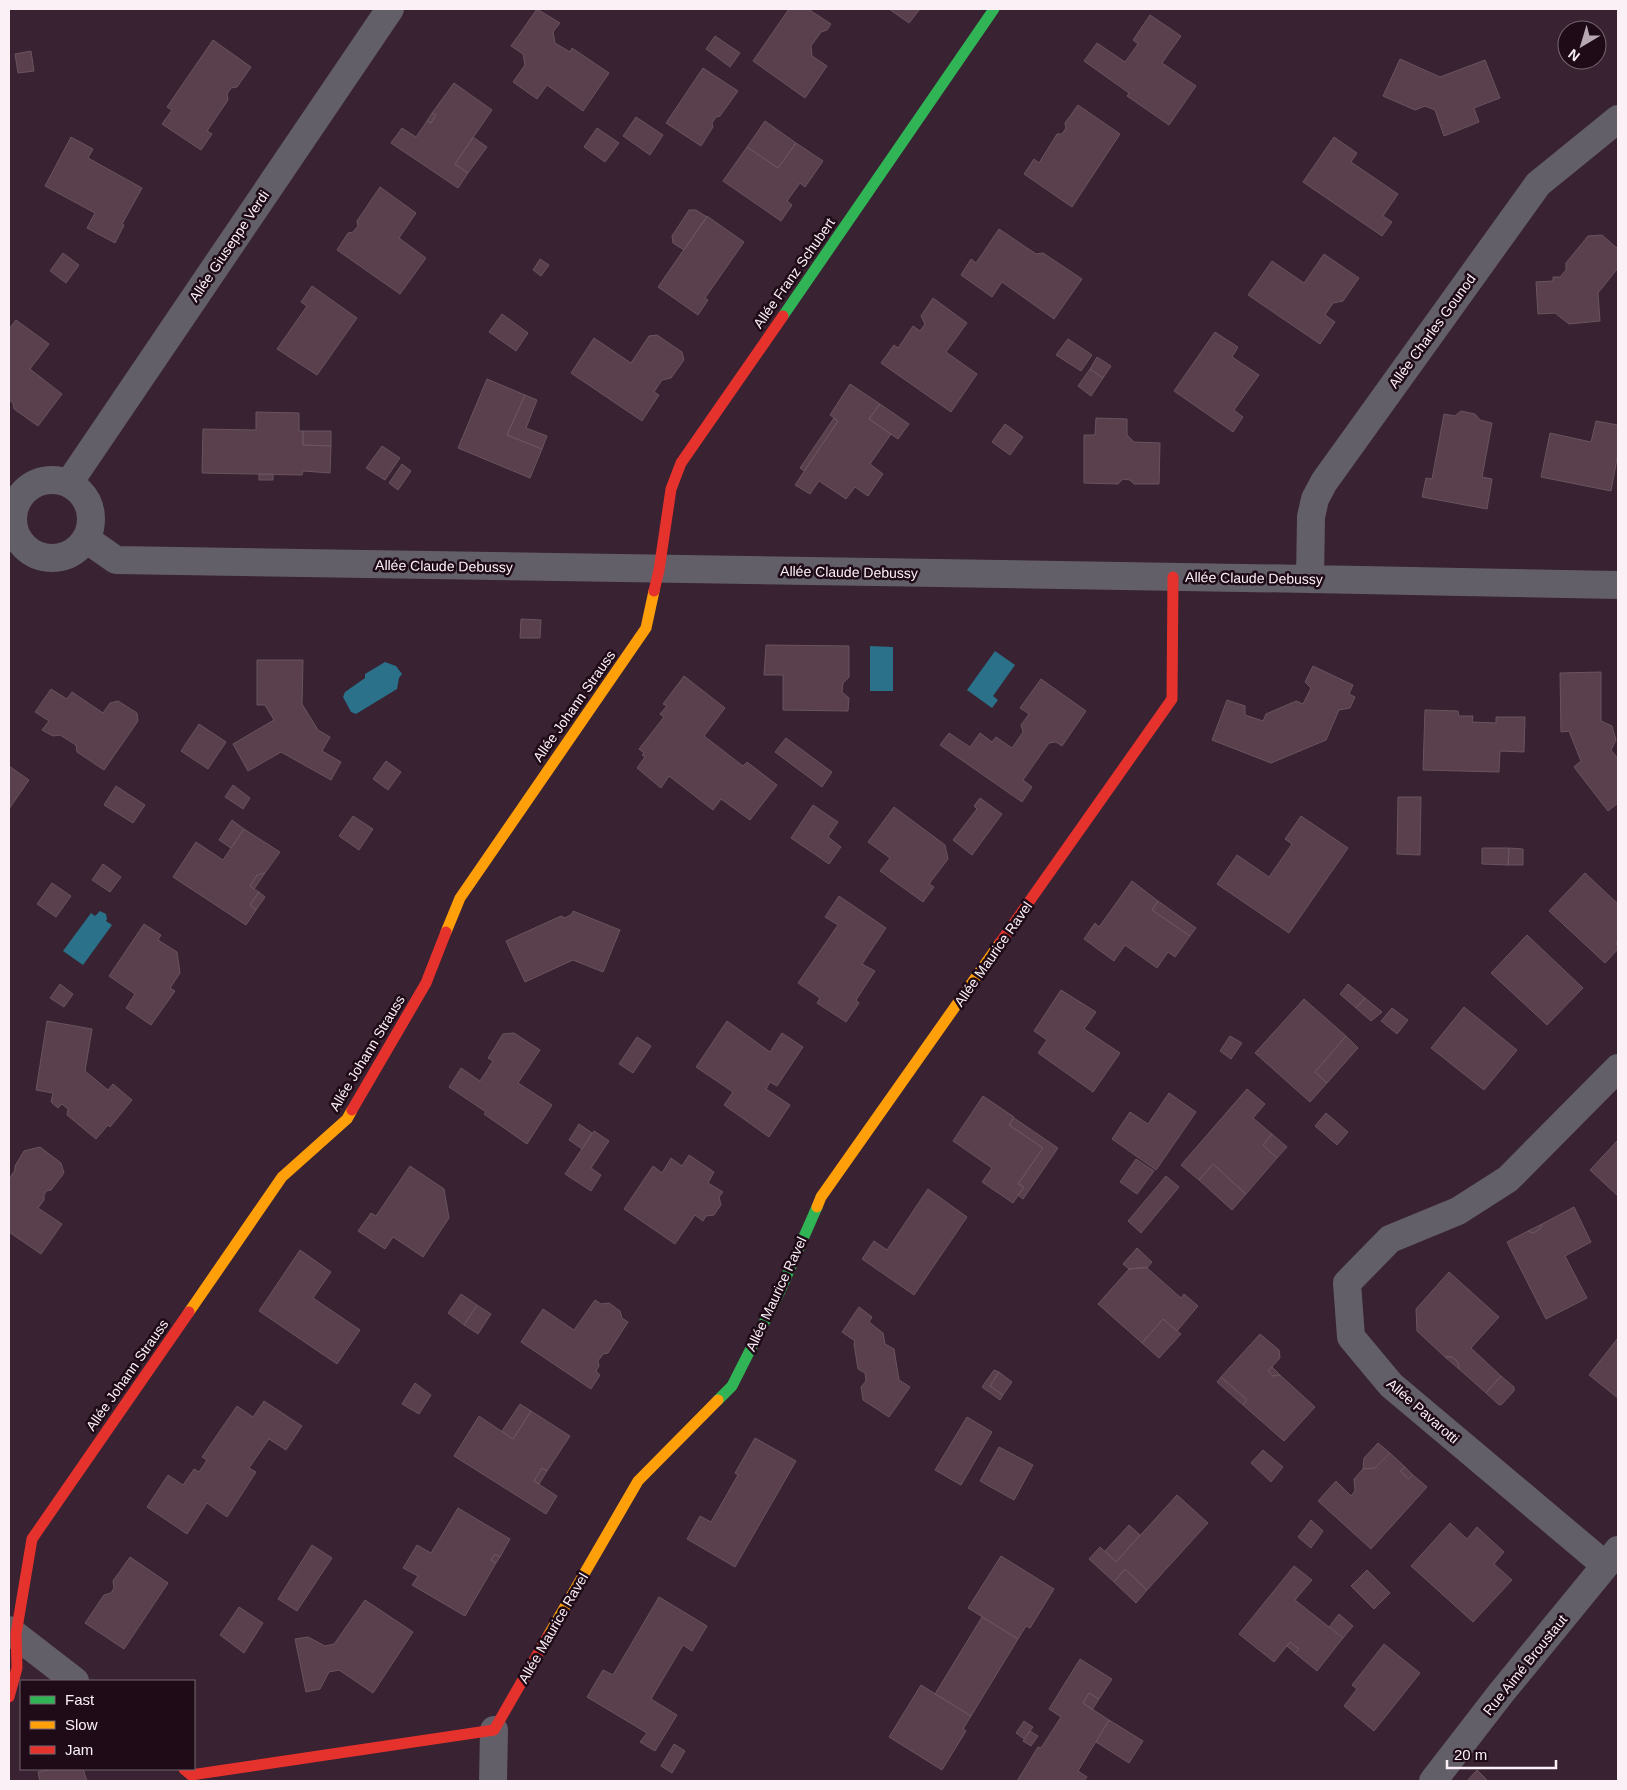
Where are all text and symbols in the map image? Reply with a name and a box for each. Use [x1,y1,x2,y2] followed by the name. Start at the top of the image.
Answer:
[1557,20,1607,70] north arrow
[1565,46,1583,65] text: N
[186,187,272,305] street label: Allée Giuseppe Verdi
[750,215,838,331] street label: Allée Franz Schubert
[1385,271,1479,391] street label: Allée Charles Gounod
[375,557,513,575] street label: Allée Claude Debussy
[780,563,918,581] street label: Allée Claude Debussy
[1185,569,1323,587] street label: Allée Claude Debussy
[530,647,618,765] street label: Allée Johann Strauss
[951,898,1035,1010] street label: Allée Maurice Ravel
[326,992,408,1114] street label: Allée Johann Strauss
[742,1234,810,1354] street label: Allée Maurice Ravel
[83,1316,171,1434] street label: Allée Johann Strauss
[1384,1375,1462,1447] street label: Allée Pavarotti
[515,1570,591,1686] street label: Allée Maurice Ravel
[1480,1612,1570,1718] street label: Rue Aimé Broustaut
[20,1680,195,1770] legend
[65,1691,95,1708] text: Fast
[65,1716,98,1733] text: Slow
[1447,1738,1556,1770] scale bar
[65,1741,93,1758] text: Jam
[1454,1746,1487,1763] text: 20 m

